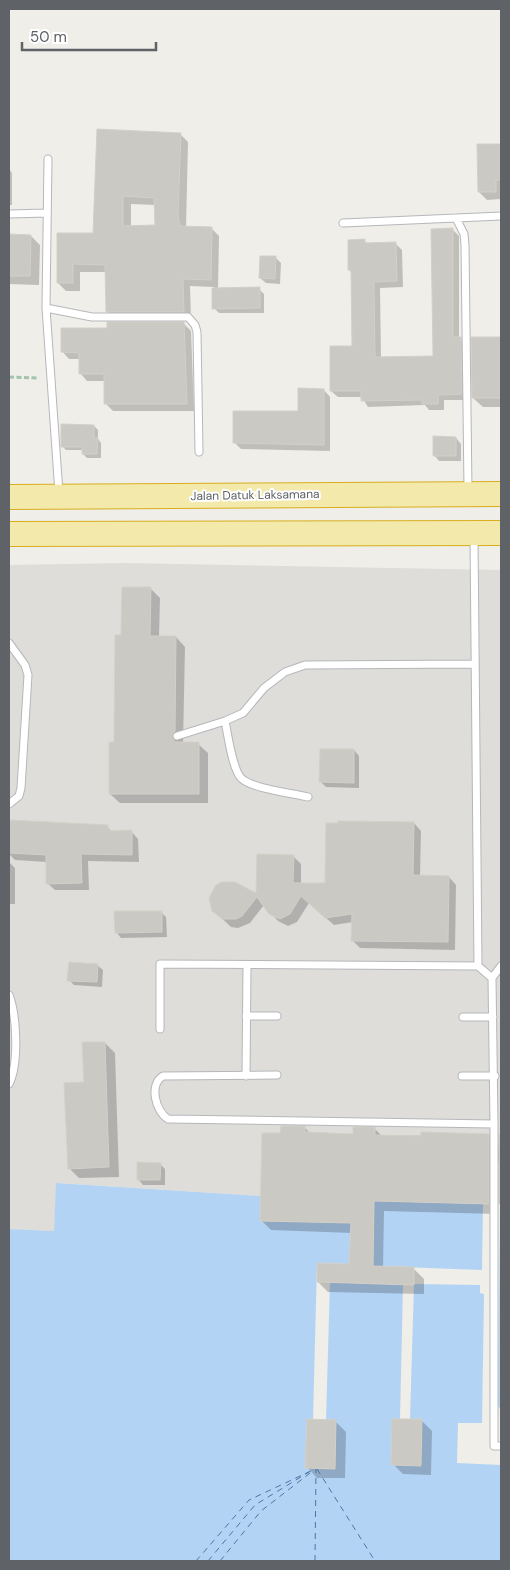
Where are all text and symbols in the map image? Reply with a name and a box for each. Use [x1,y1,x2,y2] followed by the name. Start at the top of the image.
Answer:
[22,20,156,52] scale bar
[30,27,67,47] text: 50 m
[190,486,320,504] street label: Jalan Datuk Laksamana

